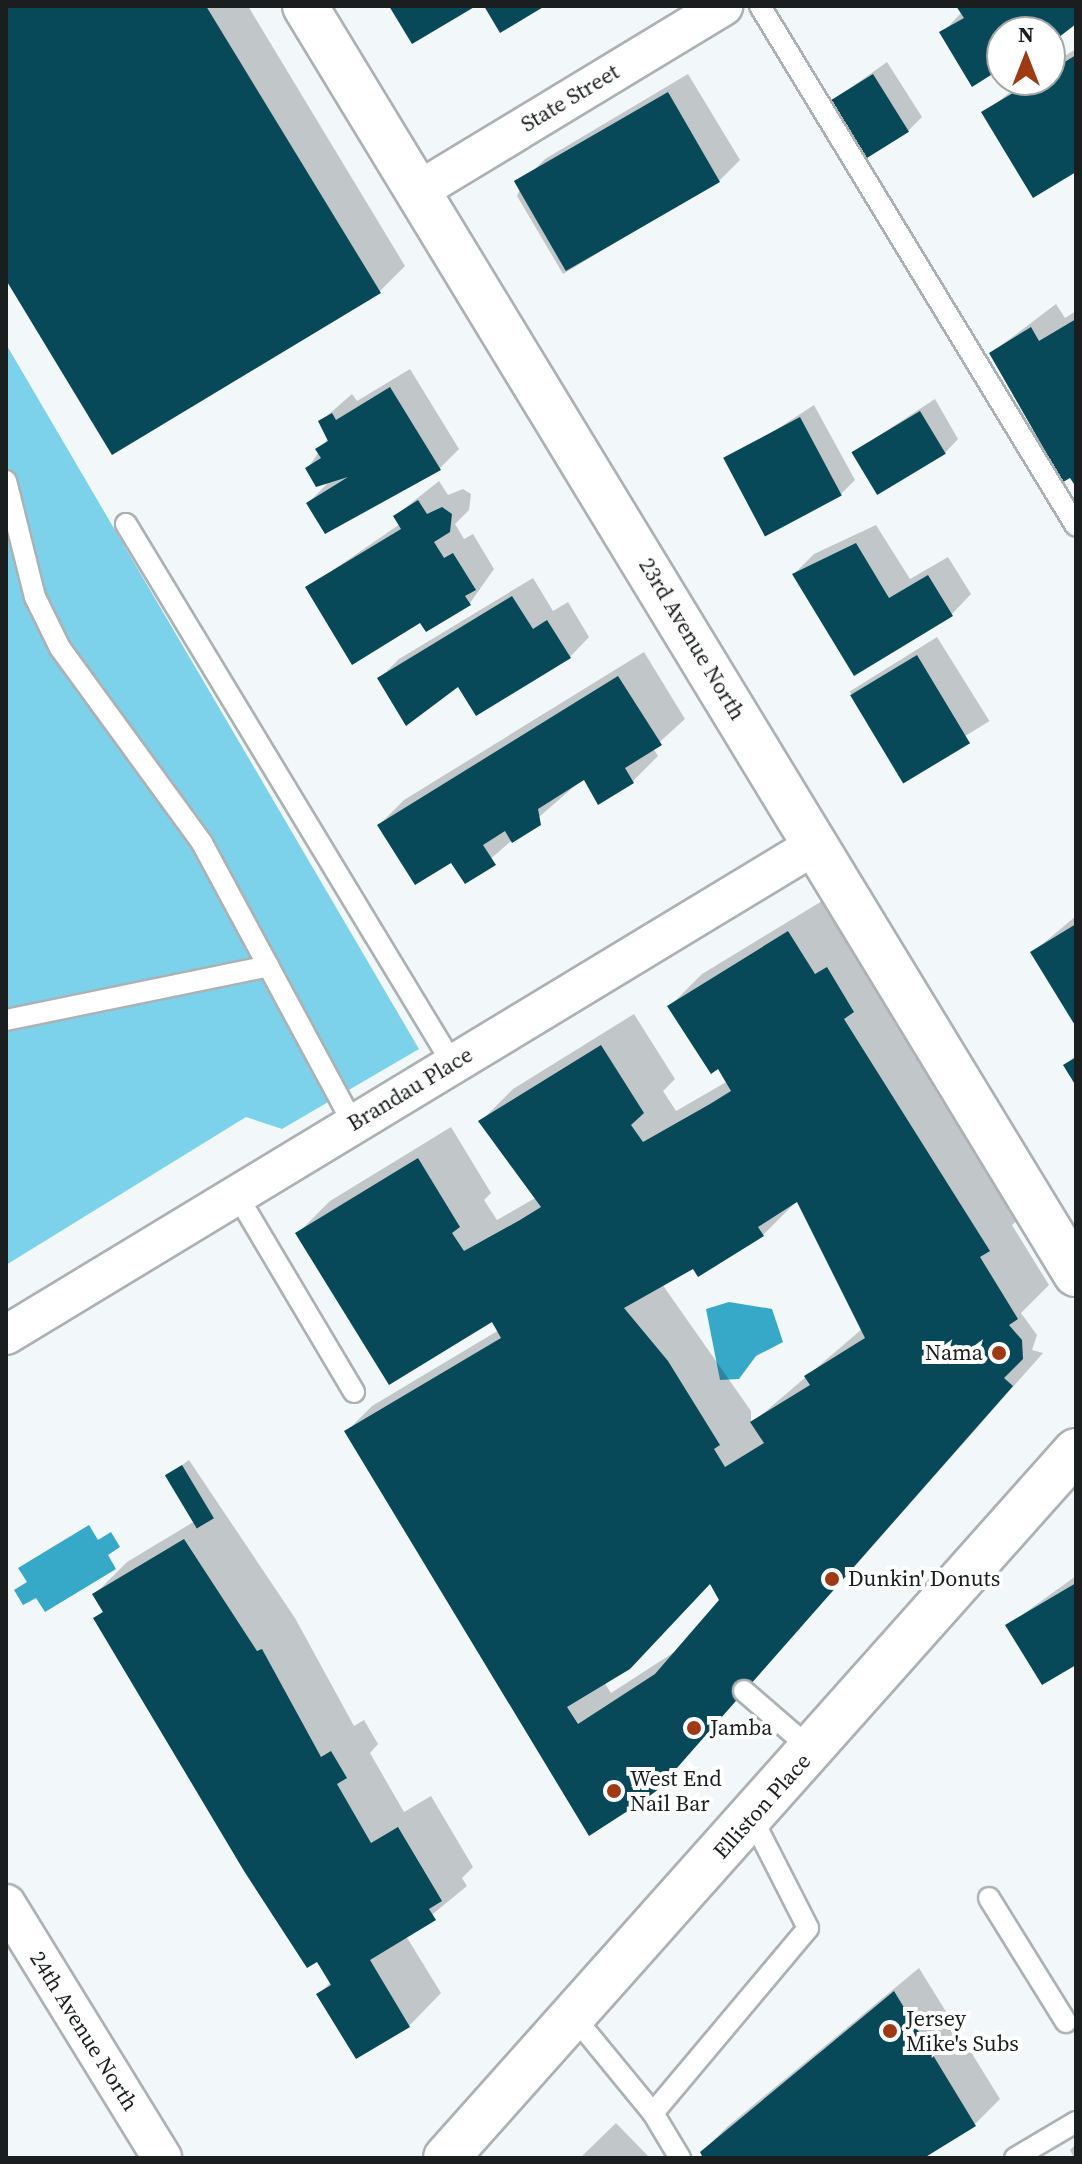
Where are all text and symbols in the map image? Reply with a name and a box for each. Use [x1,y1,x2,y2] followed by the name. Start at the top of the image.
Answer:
[986,16,1066,96] north arrow
[1018,19,1034,49] text: N
[516,58,624,138] street label: State Street
[633,553,751,725] street label: 23rd Avenue North
[343,1041,477,1137] street label: Brandau Place
[925,1340,983,1366] place label: Nama
[990,1344,1008,1362] marker: Nama
[848,1566,1000,1592] place label: Dunkin' Donuts
[823,1570,841,1588] marker: Dunkin' Donuts
[710,1715,772,1741] place label: Jamba
[685,1719,703,1737] marker: Jamba
[708,1748,816,1864] street label: Elliston Place
[630,1765,722,1816] place label: West End Nail Bar
[605,1782,623,1800] marker: West End Nail Bar
[24,1946,144,2116] street label: 24th Avenue North
[906,2005,1019,2056] place label: Jersey Mike's Subs
[881,2022,899,2040] marker: Jersey Mike's Subs

